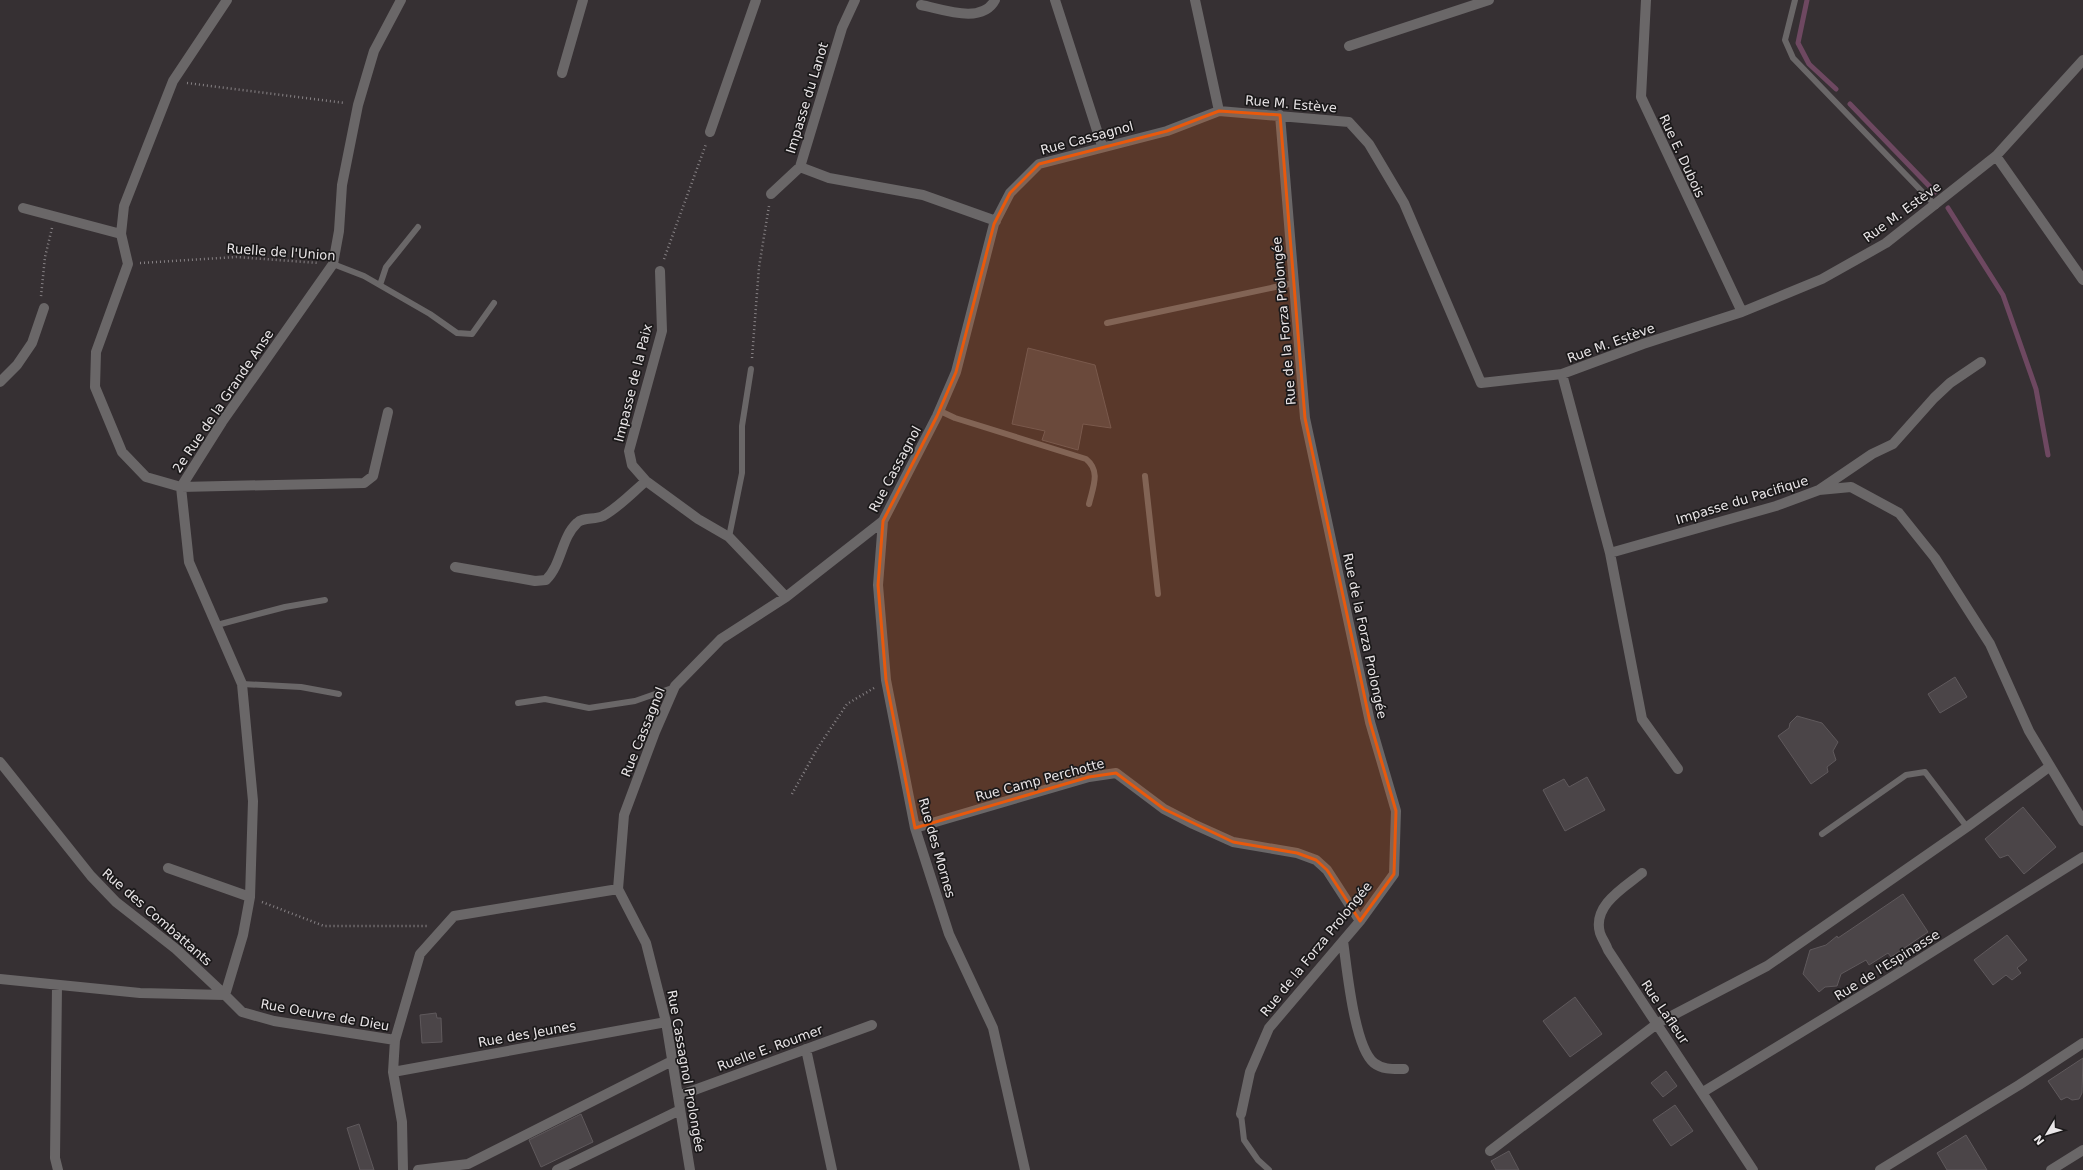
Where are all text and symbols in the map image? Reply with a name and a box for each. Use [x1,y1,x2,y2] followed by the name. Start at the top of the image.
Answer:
[783,41,831,155] street label: Impasse du Lanot
[1244,93,1338,115] street label: Rue M. Estève
[1656,112,1708,200] street label: Rue E. Dubois
[1039,118,1135,158] street label: Rue Cassagnol
[1860,179,1944,245] street label: Rue M. Estève
[1269,236,1299,406] street label: Rue de la Forza Prolongée
[226,241,336,263] street label: Ruelle de l'Union
[1565,320,1657,366] street label: Rue M. Estève
[611,322,655,444] street label: Impasse de la Paix
[169,327,277,475] street label: 2e Rue de la Grande Anse
[866,423,924,515] street label: Rue Cassagnol
[1674,473,1810,527] street label: Impasse du Pacifique
[1340,552,1390,720] street label: Rue de la Forza Prolongée
[618,685,668,779] street label: Rue Cassagnol
[974,756,1106,804] street label: Rue Camp Perchotte
[916,796,959,900] street label: Rue des Mornes
[99,865,215,969] street label: Rue des Combattants
[1257,879,1375,1019] street label: Rue de la Forza Prolongée
[1832,927,1942,1003] street label: Rue de l'Espinasse
[1638,977,1692,1047] street label: Rue Lafleur
[664,989,708,1153] street label: Rue Cassagnol Prolongée
[259,996,391,1034] street label: Rue Oeuvre de Dieu
[477,1018,577,1050] street label: Rue des Jeunes
[715,1022,825,1074] street label: Ruelle E. Roumer
[2027,1114,2067,1154] north arrow
[2032,1132,2047,1147] text: N

